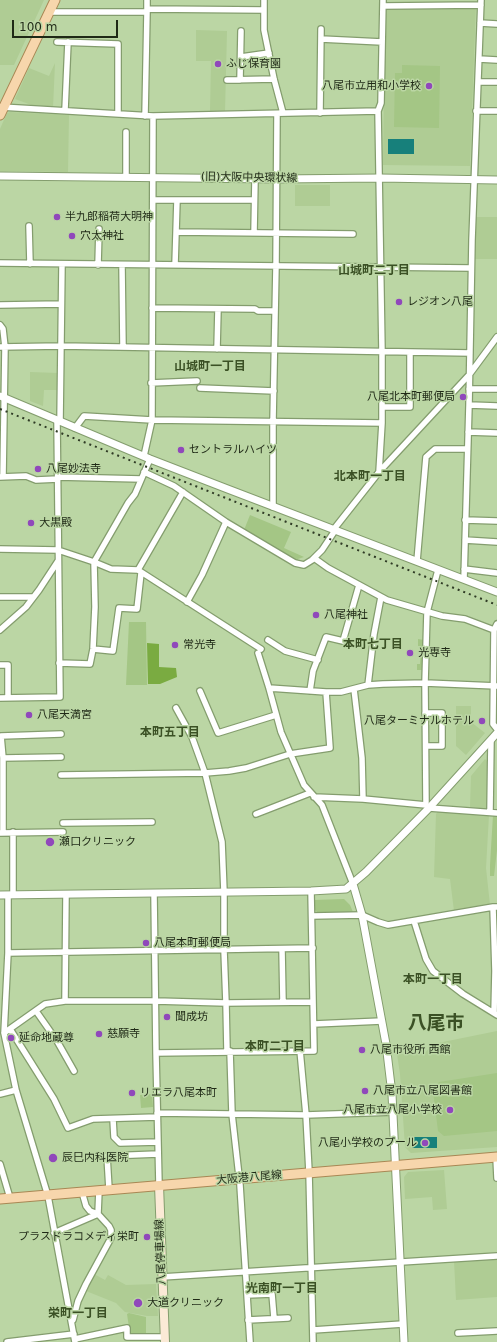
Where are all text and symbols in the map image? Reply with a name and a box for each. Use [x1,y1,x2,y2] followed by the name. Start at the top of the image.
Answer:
[14,12,120,38] scale bar
[19,20,57,34] text: 100 m
[226,57,281,71] place label: ふじ保育園
[213,59,223,69] marker: ふじ保育園
[322,79,421,93] place label: 八尾市立用和小学校
[424,81,434,91] marker: 八尾市立用和小学校
[201,171,297,185] street label: (旧)大阪中央環状線
[65,210,153,224] place label: 半九郎稲荷大明神
[52,212,62,222] marker: 半九郎稲荷大明神
[80,229,124,243] place label: 穴太神社
[67,231,77,241] marker: 穴太神社
[338,264,410,278] district label: 山城町二丁目
[407,295,473,309] place label: レジオン八尾
[394,297,404,307] marker: レジオン八尾
[174,360,246,374] district label: 山城町一丁目
[367,390,455,404] place label: 八尾北本町郵便局
[458,392,468,402] marker: 八尾北本町郵便局
[189,443,277,457] place label: セントラルハイツ
[176,445,186,455] marker: セントラルハイツ
[46,462,101,476] place label: 八尾妙法寺
[33,464,43,474] marker: 八尾妙法寺
[334,470,406,484] district label: 北本町一丁目
[39,516,72,530] place label: 大黒殿
[26,518,36,528] marker: 大黒殿
[324,608,368,622] place label: 八尾神社
[311,610,321,620] marker: 八尾神社
[183,638,216,652] place label: 常光寺
[343,638,403,652] district label: 本町七丁目
[170,640,180,650] marker: 常光寺
[418,646,451,660] place label: 光専寺
[405,648,415,658] marker: 光専寺
[37,708,92,722] place label: 八尾天満宮
[24,710,34,720] marker: 八尾天満宮
[364,714,474,728] place label: 八尾ターミナルホテル
[477,716,487,726] marker: 八尾ターミナルホテル
[140,726,200,740] district label: 本町五丁目
[59,835,136,849] place label: 瀬口クリニック
[44,836,56,848] marker: 瀬口クリニック
[154,936,231,950] place label: 八尾本町郵便局
[141,938,151,948] marker: 八尾本町郵便局
[403,973,463,987] district label: 本町一丁目
[175,1010,208,1024] place label: 聞成坊
[162,1012,172,1022] marker: 聞成坊
[408,1013,464,1035] district label: 八尾市
[107,1027,140,1041] place label: 慈願寺
[94,1029,104,1039] marker: 慈願寺
[19,1031,74,1045] place label: 延命地蔵尊
[6,1033,16,1043] marker: 延命地蔵尊
[245,1040,305,1054] district label: 本町二丁目
[370,1043,450,1057] place label: 八尾市役所 西館
[357,1045,367,1055] marker: 八尾市役所 西館
[373,1084,472,1098] place label: 八尾市立八尾図書館
[140,1086,217,1100] place label: リエラ八尾本町
[360,1086,370,1096] marker: 八尾市立八尾図書館
[127,1088,137,1098] marker: リエラ八尾本町
[343,1103,442,1117] place label: 八尾市立八尾小学校
[445,1105,455,1115] marker: 八尾市立八尾小学校
[318,1136,417,1150] place label: 八尾小学校のプール
[420,1138,430,1148] marker: 八尾小学校のプール
[62,1151,128,1165] place label: 辰巳内科医院
[47,1152,59,1164] marker: 辰巳内科医院
[216,1169,282,1187] street label: 大阪港八尾線
[153,1219,169,1285] street label: 八尾停車場線
[18,1230,139,1244] place label: プラスドラコメディ栄町
[142,1232,152,1242] marker: プラスドラコメディ栄町
[246,1282,318,1296] district label: 光南町一丁目
[147,1296,224,1310] place label: 大道クリニック
[132,1297,144,1309] marker: 大道クリニック
[48,1307,108,1321] district label: 栄町一丁目

